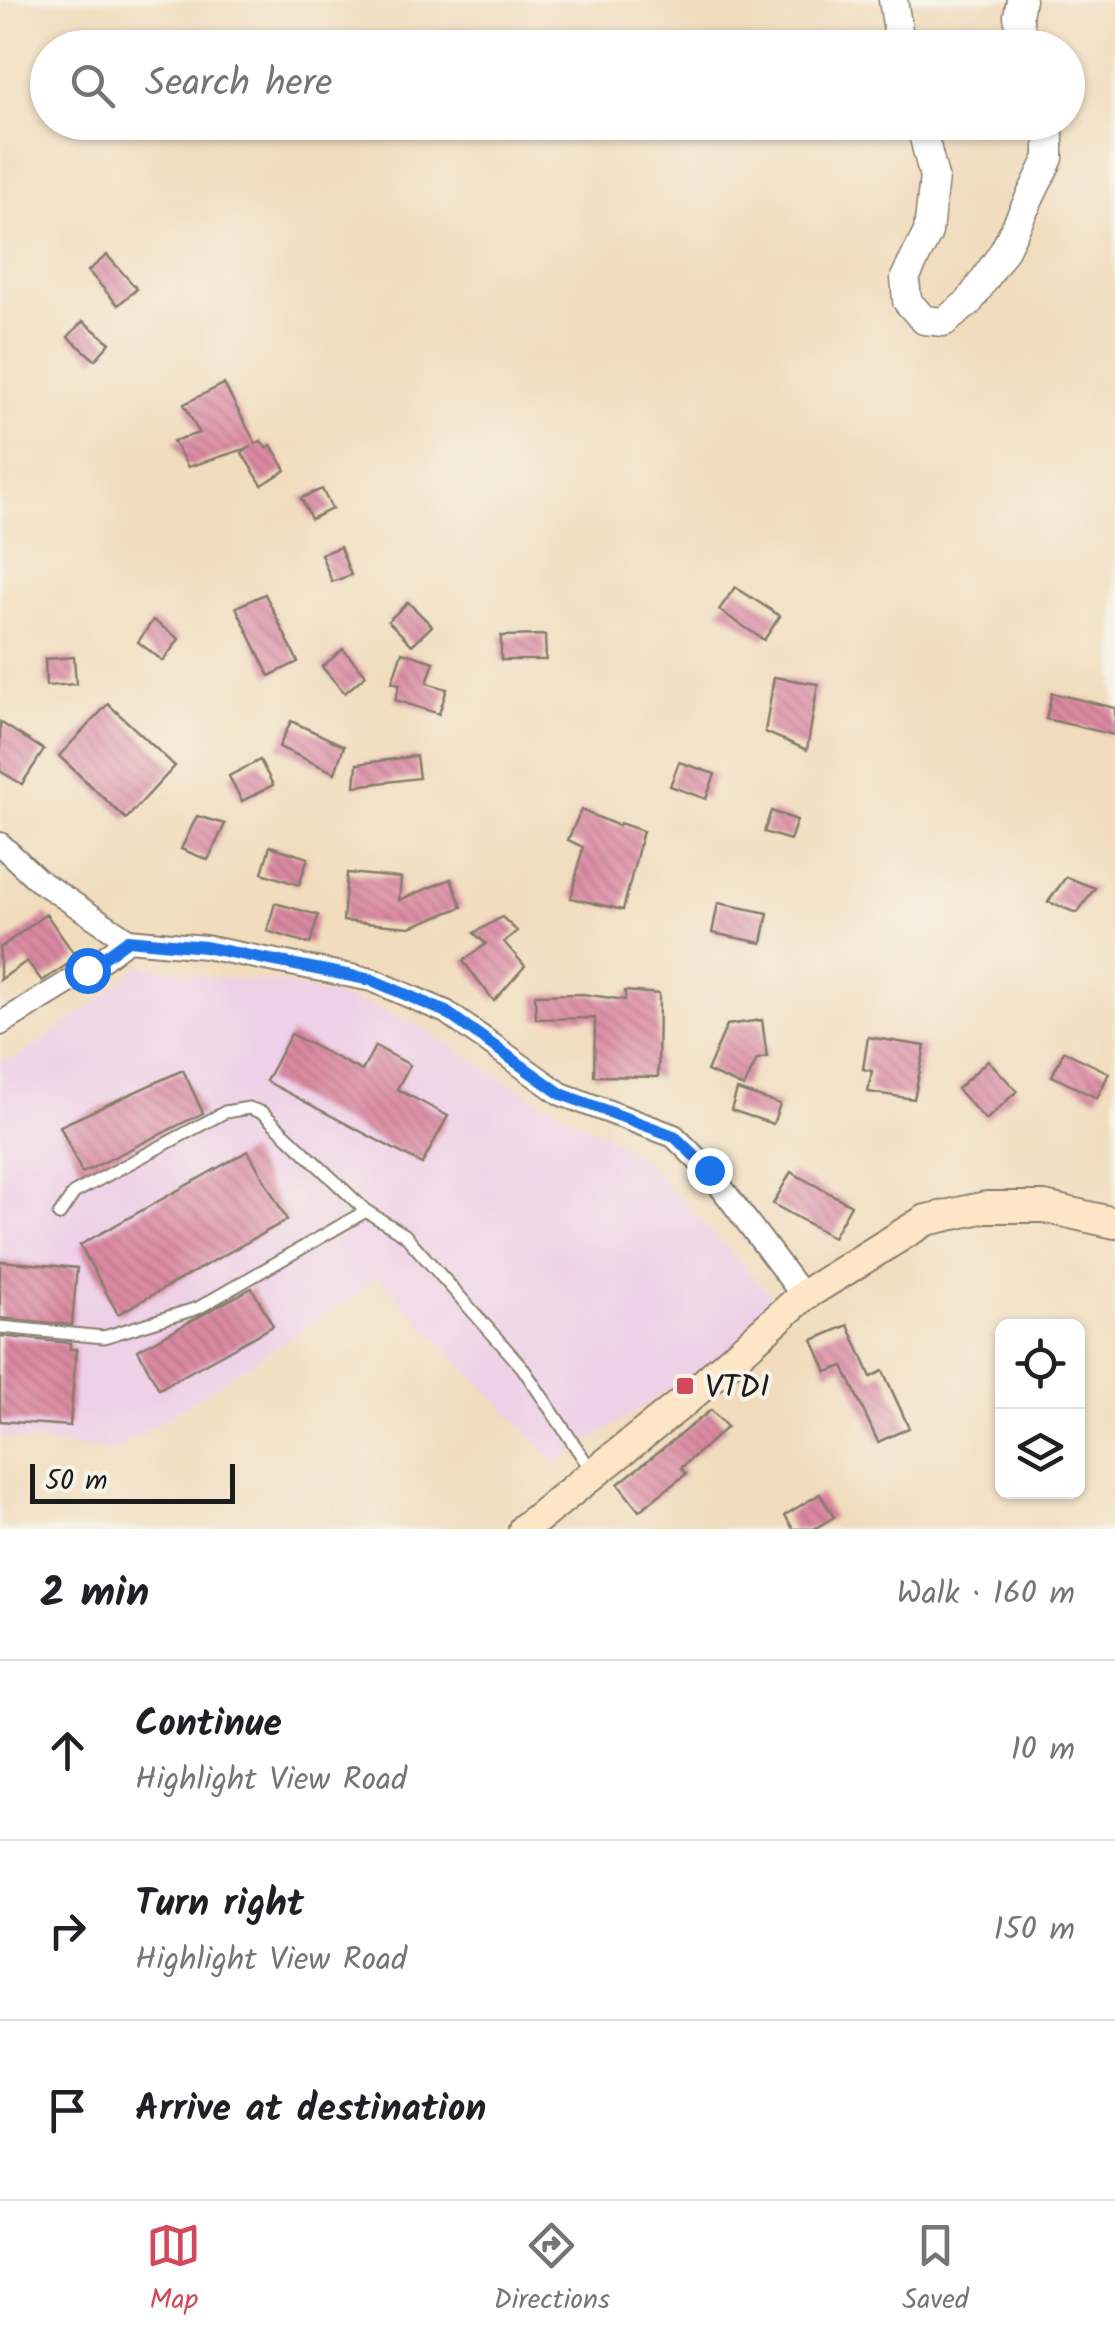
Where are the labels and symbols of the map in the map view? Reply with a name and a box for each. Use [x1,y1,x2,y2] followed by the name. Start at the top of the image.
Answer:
[65,948,111,994] route start
[687,1148,733,1194] route end
[705,1363,770,1414] place label: VTDI
[674,1375,696,1397] marker: VTDI
[30,1459,235,1504] scale bar

